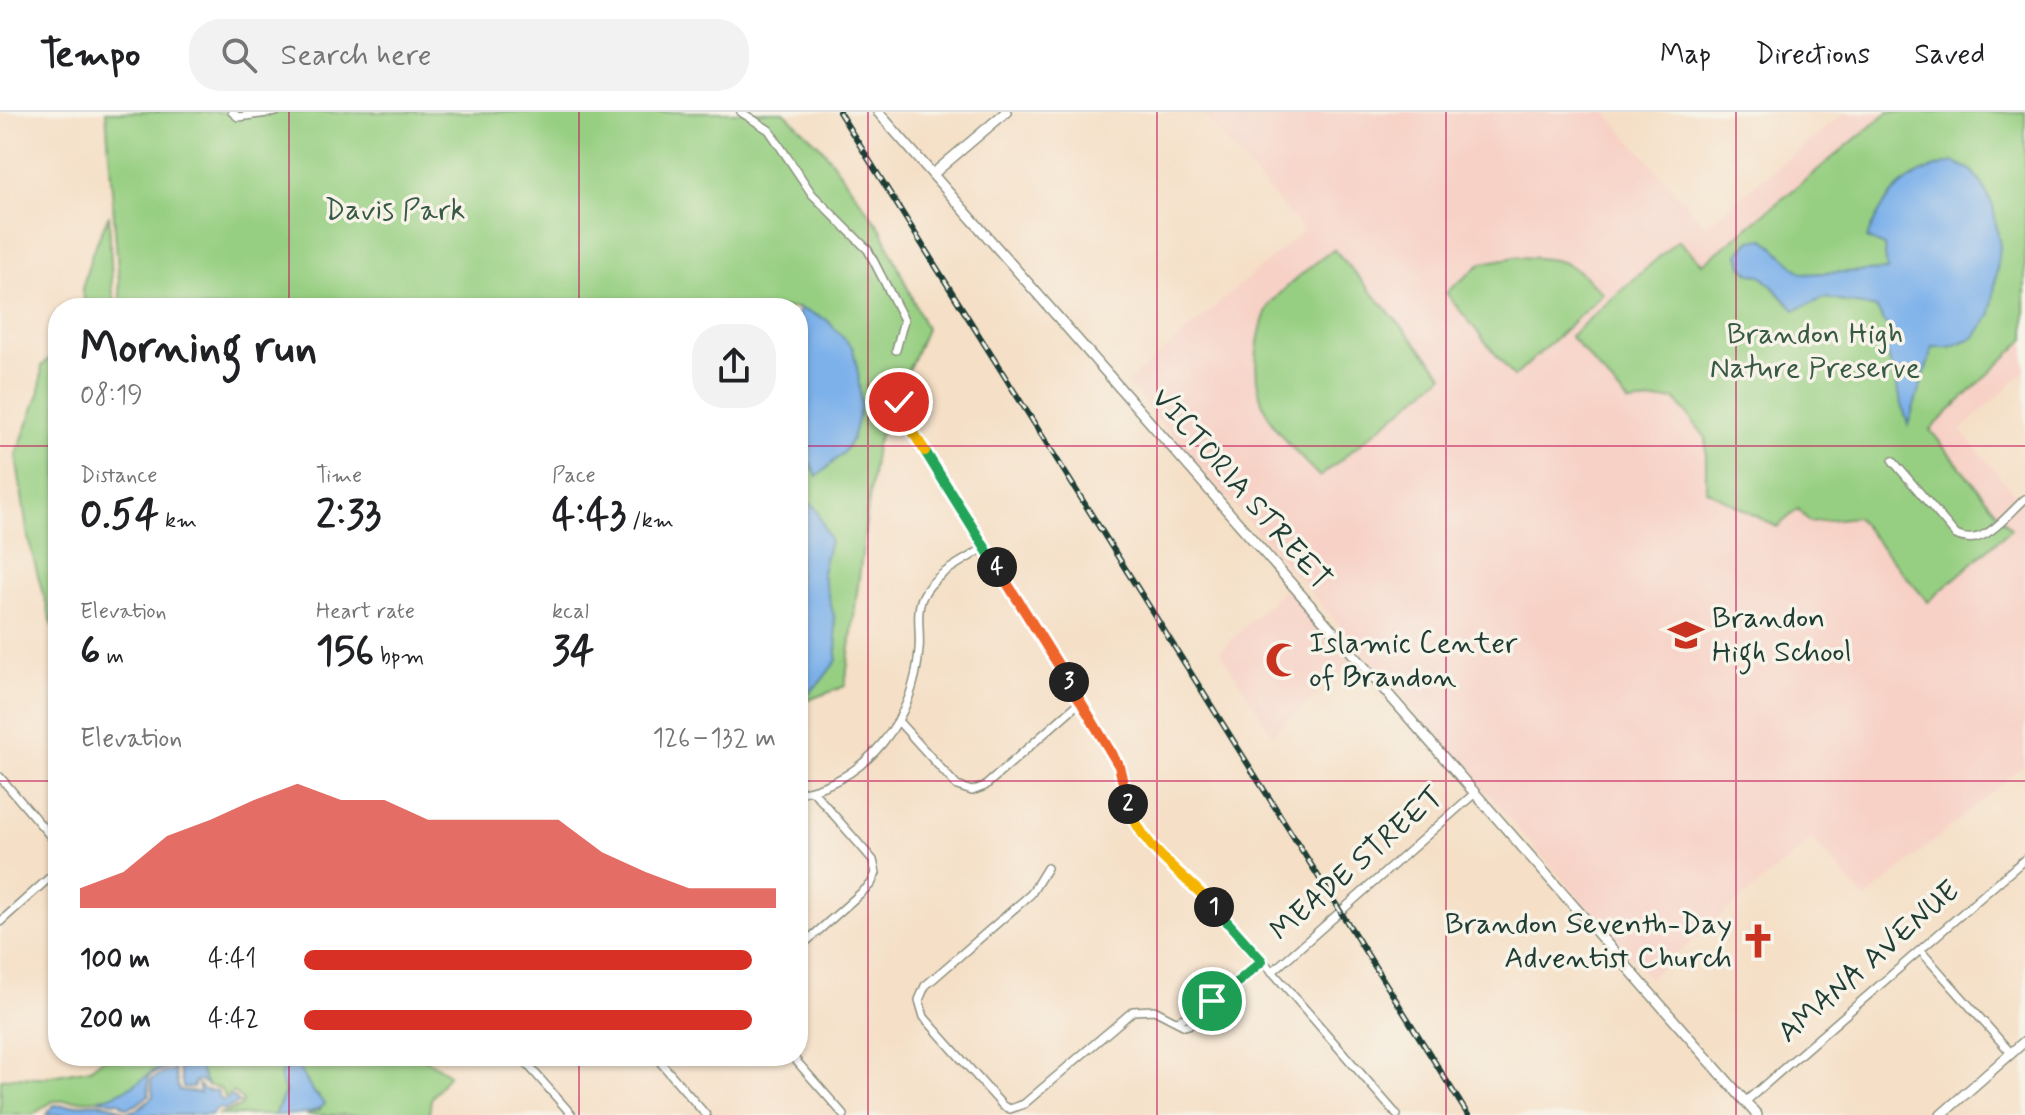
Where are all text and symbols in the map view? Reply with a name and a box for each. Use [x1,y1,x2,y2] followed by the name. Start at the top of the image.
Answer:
[189,19,749,91] search box
[40,31,141,80] text: Tempo
[217,33,261,77] icon: search
[281,36,432,75] text: Search here
[1660,37,1711,74] text: Map
[1755,37,1870,74] text: Directions
[1914,37,1985,74] text: Saved
[325,191,466,230] park label: Davis Park
[1710,315,1920,388] park label: Brandon High Nature Preserve
[80,320,317,378] text: Morning run
[692,324,776,408] button: share
[865,368,933,436] pin
[80,379,143,413] text: 08:19
[877,380,921,424] icon: check
[1142,380,1340,598] street label: VICTORIA STREET
[80,462,157,490] text: Distance
[316,462,362,490] text: Time
[552,462,596,490] text: Pace
[80,490,159,542] text: 0.54
[316,490,381,542] text: 2:33
[552,490,626,542] text: 4:43
[159,507,197,535] text: km
[626,507,674,535] text: /km
[977,547,1017,587] pin: 4
[991,553,1003,581] text: 4
[80,598,167,626] text: Elevation
[316,598,415,626] text: Heart rate
[552,598,589,626] text: kcal
[1712,599,1852,675] place label: Brandon High School
[1667,616,1705,654] school or university icon: Brandon High School
[1309,624,1518,697] place label: Islamic Center of Brandon
[80,626,100,678] text: 6
[316,626,374,678] text: 156
[552,626,594,678] text: 34
[1264,641,1302,679] mosque icon: Islamic Center of Brandon
[100,643,124,671] text: m
[374,643,424,671] text: bpm
[1049,662,1089,702] pin: 3
[1064,668,1074,696] text: 3
[80,722,182,756] text: Elevation
[653,722,776,756] text: 126–132 m
[1262,778,1452,950] street label: MEADE STREET
[1108,784,1148,824] pin: 2
[1123,790,1133,818] text: 2
[1770,872,1968,1052] street label: AMANA AVENUE
[1194,887,1234,927] pin: 1
[1209,893,1219,921] text: 1
[1445,905,1732,978] place label: Brandon Seventh-Day Adventist Church
[1739,922,1777,960] church icon: Brandon Seventh-Day Adventist Church
[80,943,150,977] text: 100 m
[208,943,256,977] text: 4:41
[1178,967,1246,1035] pin
[1190,979,1234,1023] icon: arrive
[80,1003,151,1037] text: 200 m
[208,1003,259,1037] text: 4:42

